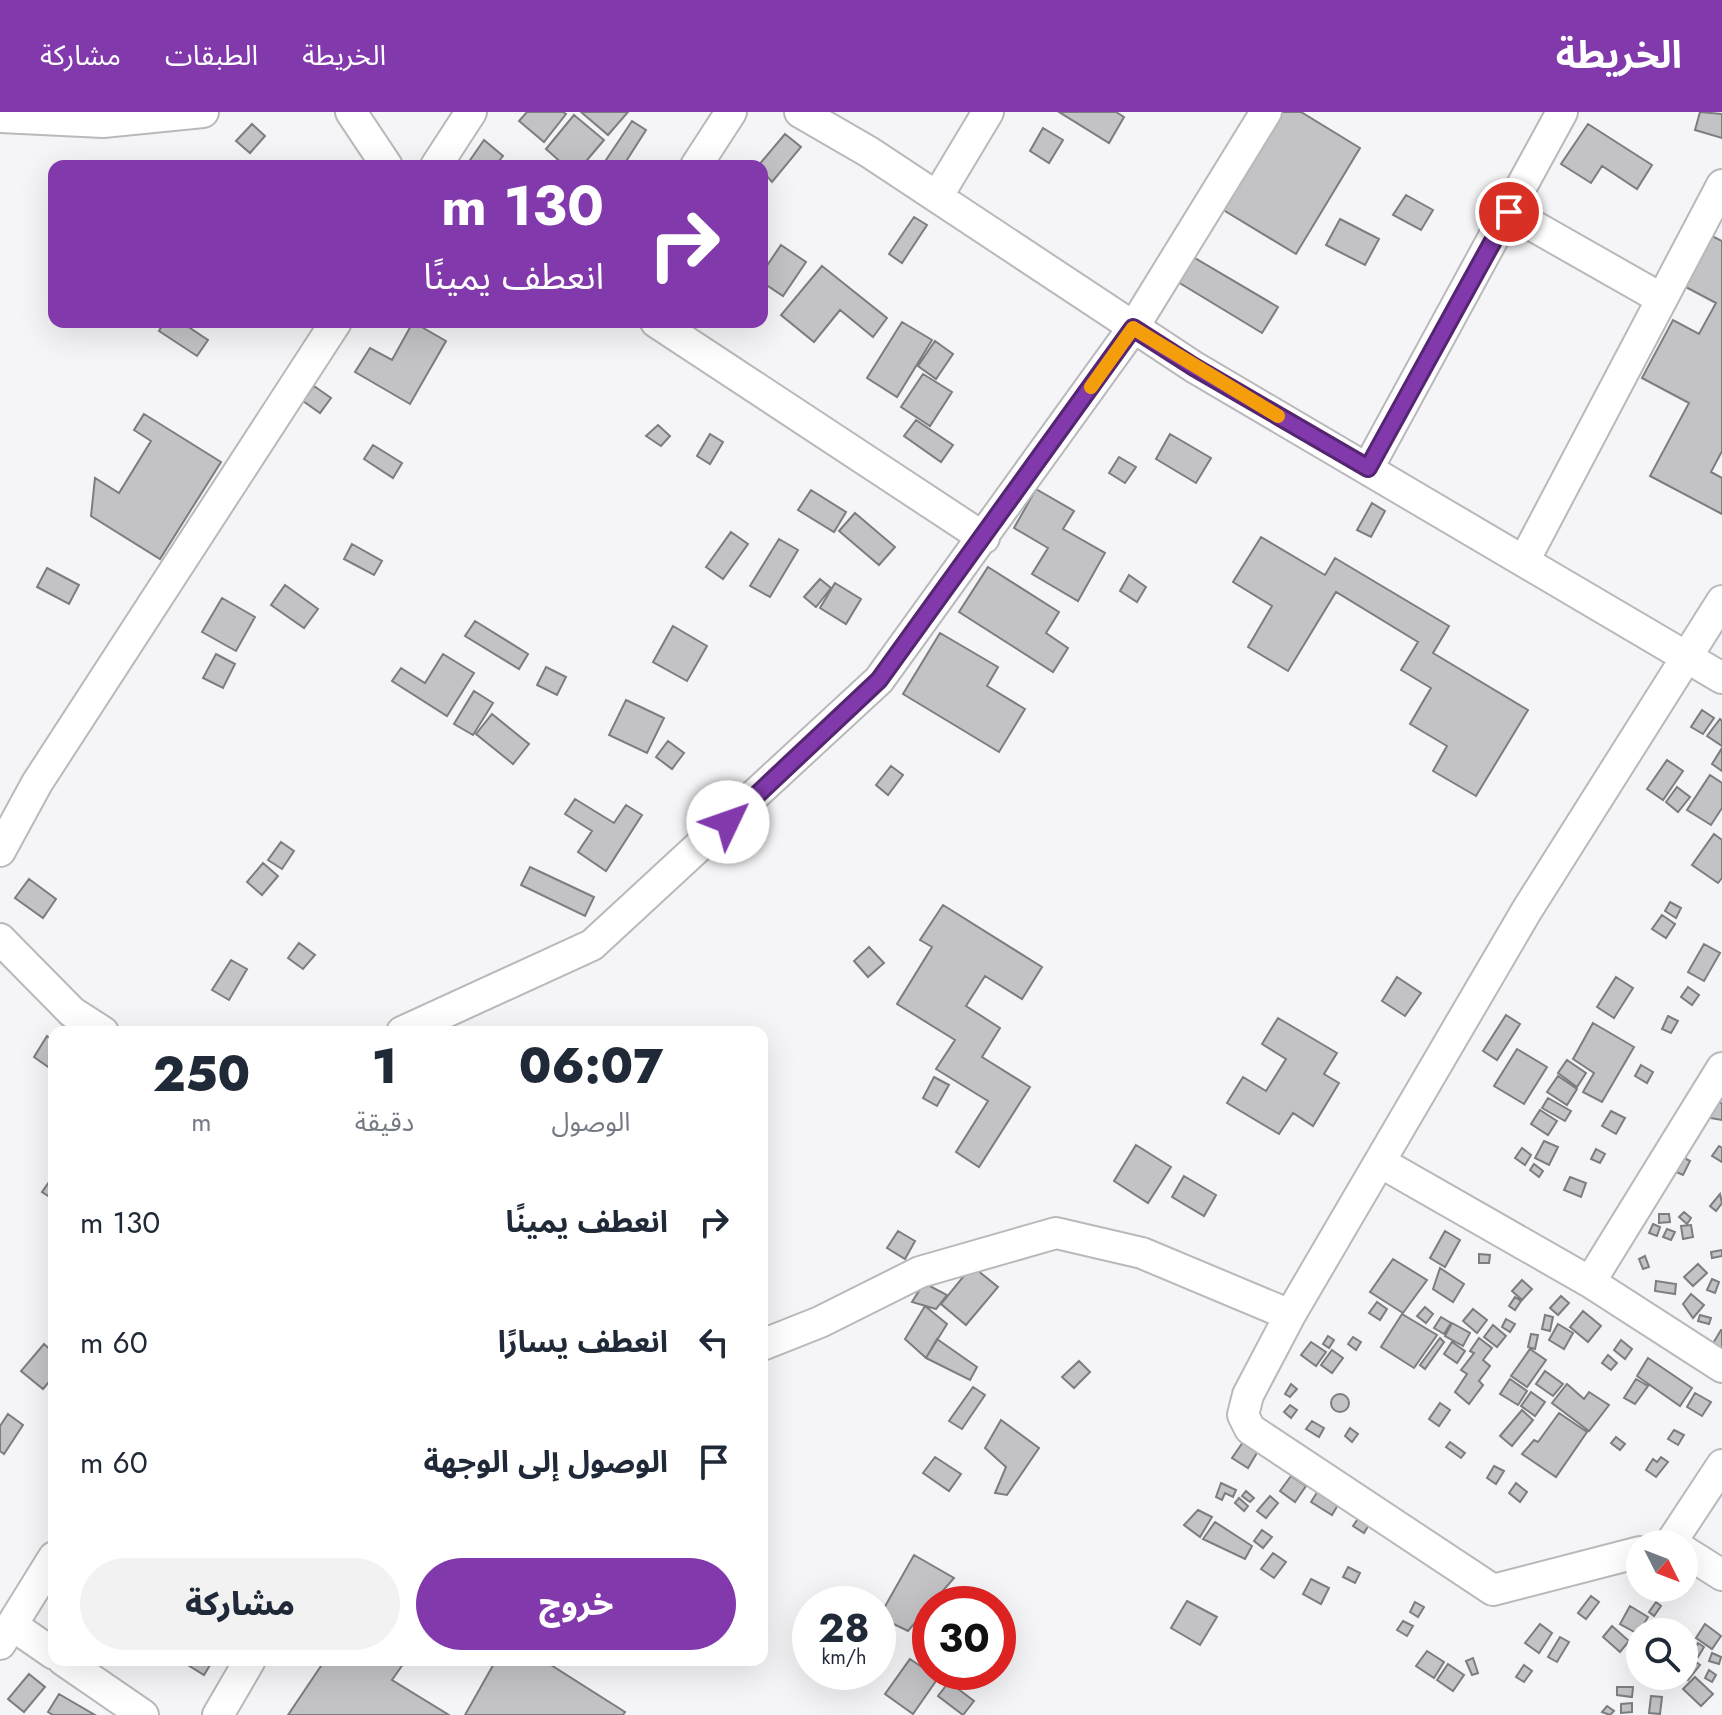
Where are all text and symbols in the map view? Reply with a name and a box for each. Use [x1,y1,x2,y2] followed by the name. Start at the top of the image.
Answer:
[1556,27,1682,82] text: الخريطة
[40,35,121,76] text: مشاركة
[165,35,258,76] text: الطبقات
[302,35,386,76] text: الخريطة
[441,165,604,246] text: 130 m
[1475,178,1543,246] pin
[1487,190,1531,234] icon: arrive
[632,192,736,296] icon: right
[423,250,604,302] text: انعطف يمينًا
[686,780,770,864] position arrow
[372,1032,397,1101] text: 1
[519,1032,663,1101] text: 06:07
[153,1040,250,1109] text: 250
[191,1103,212,1141] text: m
[355,1103,414,1141] text: دقيقة
[552,1103,631,1141] text: الوصول
[506,1200,668,1243] text: انعطف يمينًا
[692,1200,736,1244] icon: right
[80,1201,160,1244] text: 130 m
[498,1320,668,1363] text: انعطف يسارًا
[692,1320,736,1364] icon: left
[80,1321,148,1364] text: 60 m
[423,1440,668,1483] text: الوصول إلى الوجهة
[692,1440,736,1484] icon: arrive
[80,1441,148,1484] text: 60 m
[1626,1530,1698,1602] north arrow
[1626,1530,1698,1690] map controls
[80,1558,400,1650] button: مشاركة
[416,1558,736,1650] button: خروج
[912,1586,1016,1690] speed limit sign: 30
[818,1599,870,1657] text: 28
[1626,1618,1698,1690] button: search
[821,1643,867,1672] text: km/h

